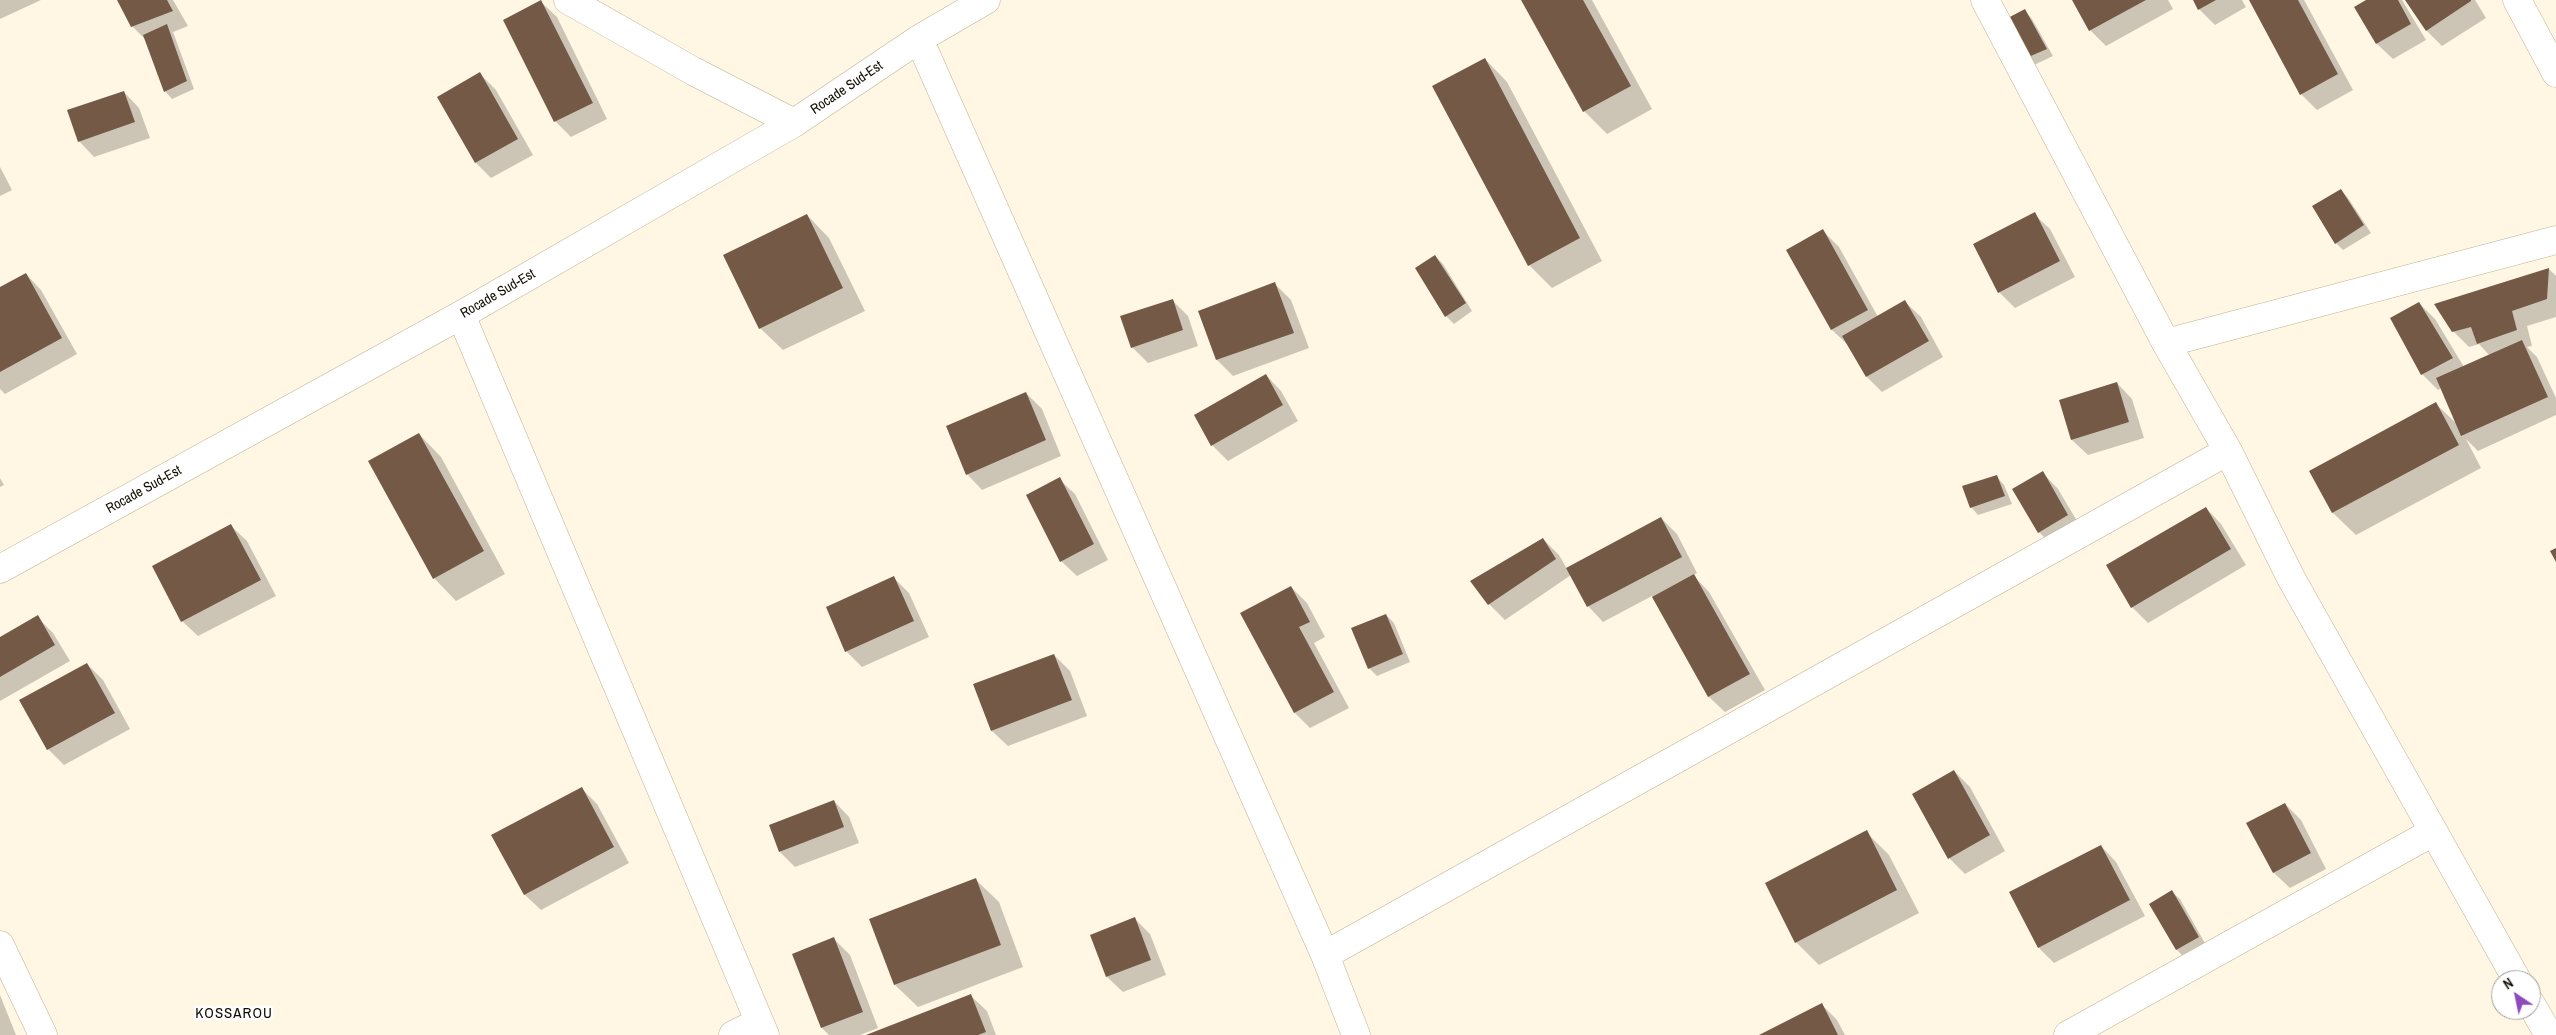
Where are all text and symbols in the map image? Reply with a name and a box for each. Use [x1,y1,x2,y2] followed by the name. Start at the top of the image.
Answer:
[808,58,886,118] street label: Rocade Sud-Est
[458,266,538,322] street label: Rocade Sud-Est
[103,462,185,518] street label: Rocade Sud-Est
[2491,970,2541,1020] north arrow
[2500,974,2517,993] text: N
[194,1005,274,1023] district label: KOSSAROU

